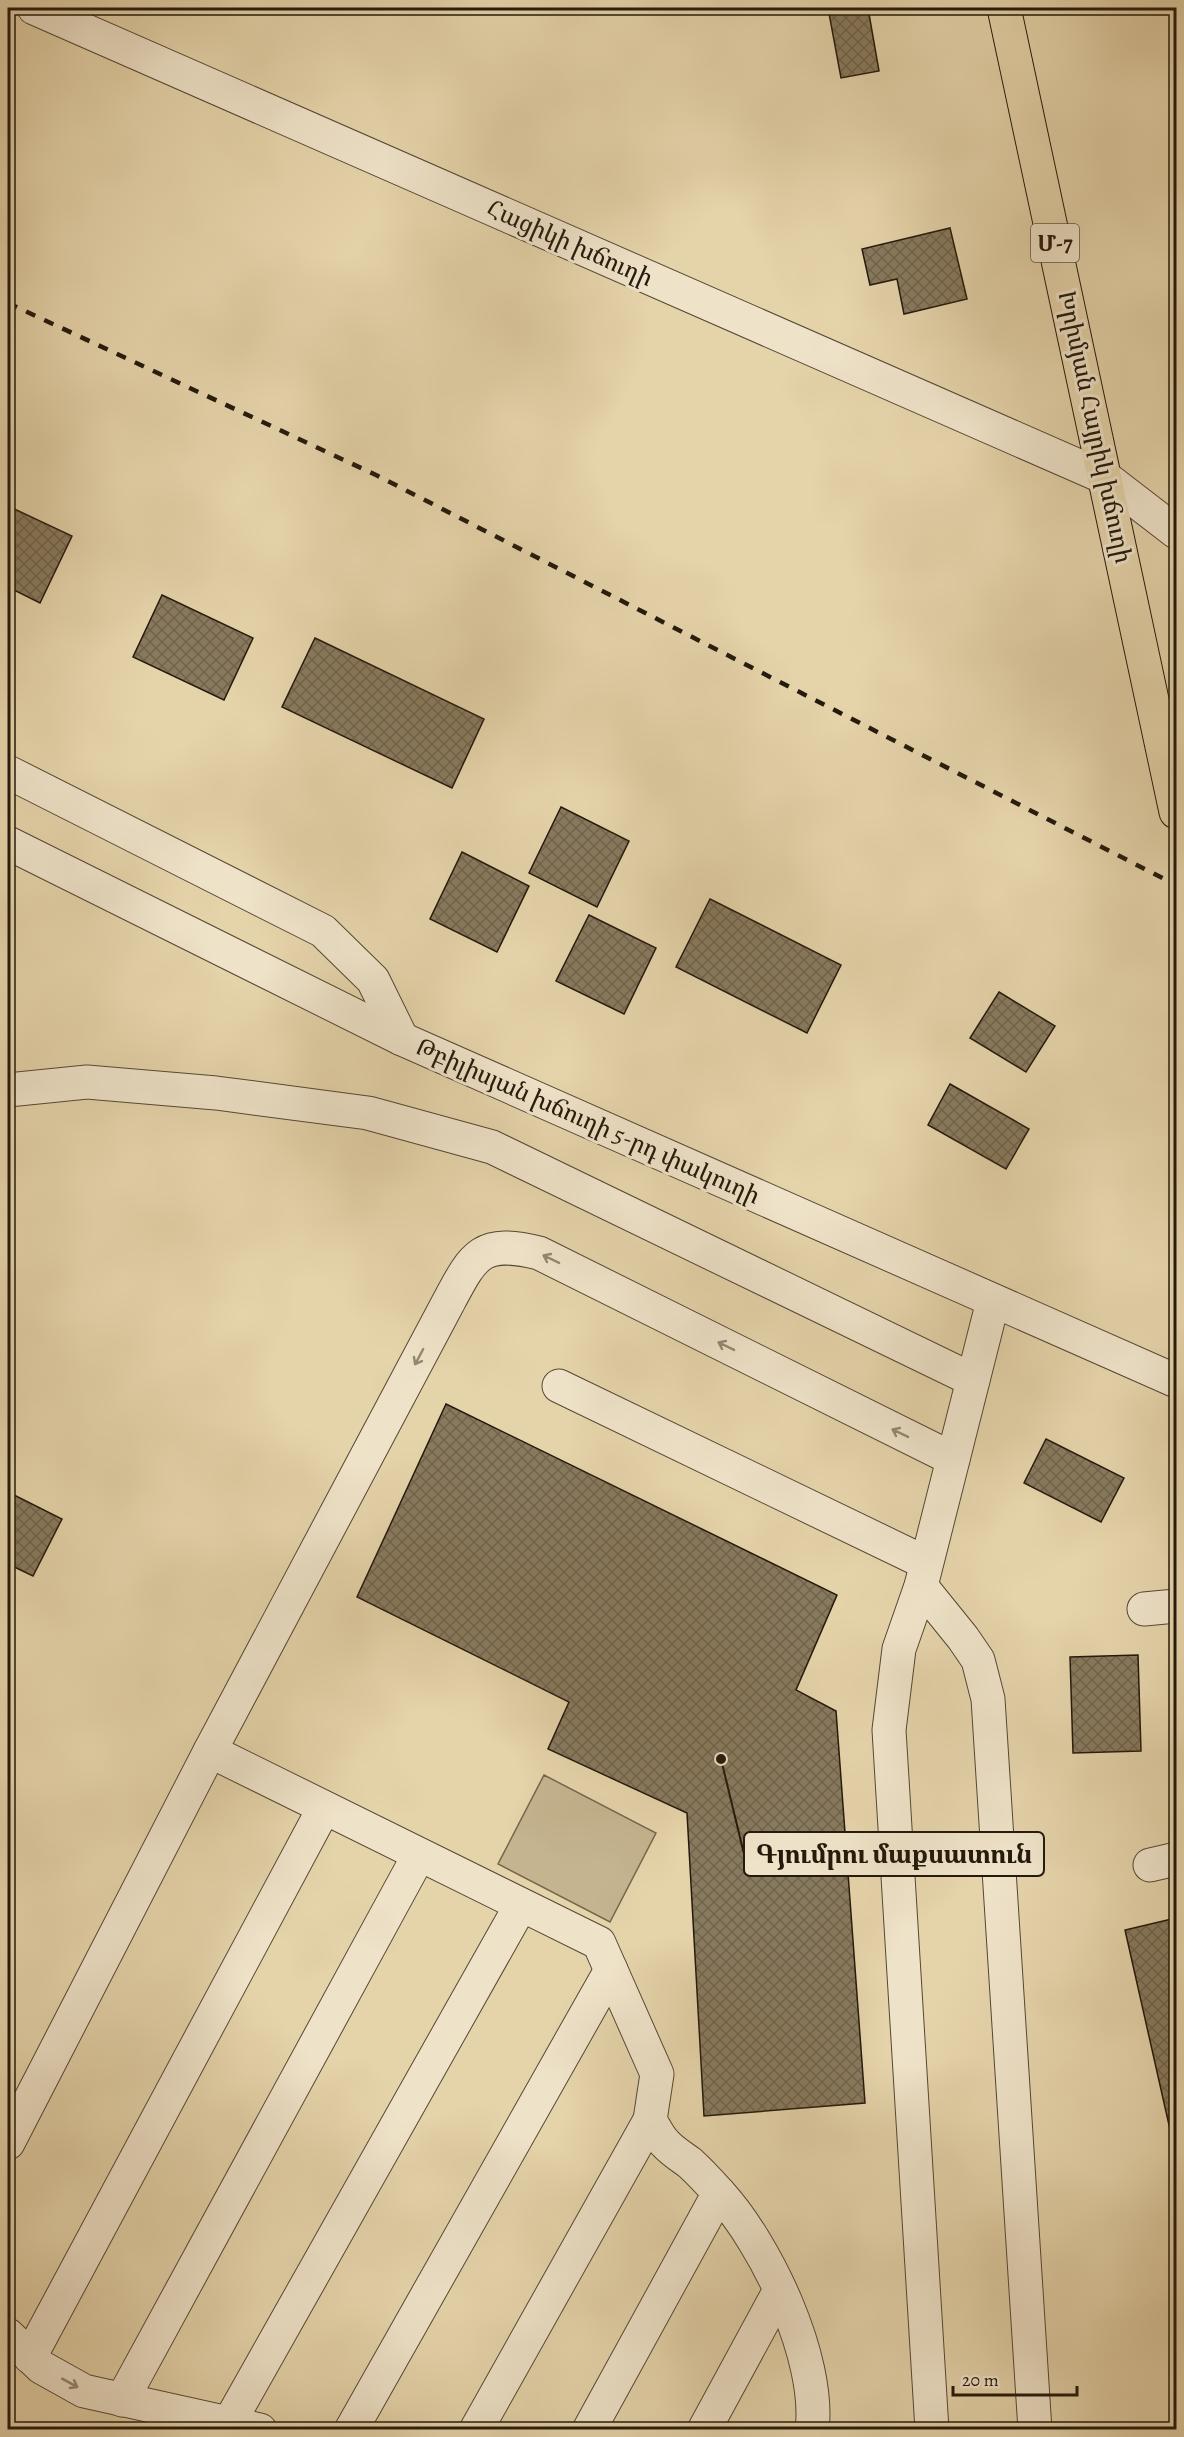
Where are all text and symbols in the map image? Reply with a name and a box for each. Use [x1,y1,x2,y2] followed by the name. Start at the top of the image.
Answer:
[482,192,658,294] street label: Հացիկի խճուղի
[1031,224,1079,262] road number: Մ-7
[1050,288,1140,566] street label: Խրիմյան Հայրիկ խճուղի
[411,1030,765,1212] street label: Թբիլիսյան խճուղի 5-րդ փակուղի
[543,1253,561,1265] one-way arrow
[717,1340,735,1352] one-way arrow
[413,1347,424,1365] one-way arrow
[892,1427,910,1439] one-way arrow
[744,1832,1044,1876] callout: Գյումրու մաքսատուն
[756,1837,1032,1872] text: Գյումրու մաքսատուն
[953,2359,1078,2397] scale bar
[962,2368,999,2392] text: 20 m
[61,2377,78,2389] one-way arrow

